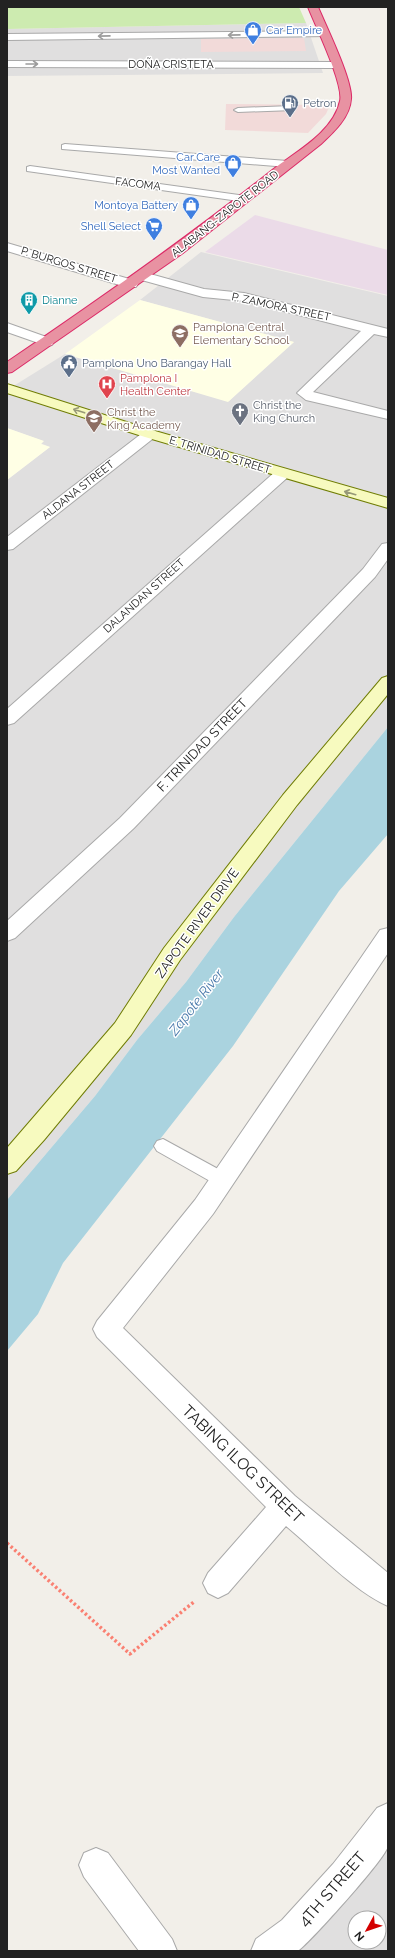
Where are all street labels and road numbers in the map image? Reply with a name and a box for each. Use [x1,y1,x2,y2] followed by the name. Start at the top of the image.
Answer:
[128,57,214,71] street label: DOÑA CRISTETA
[169,168,281,260] street label: ALABANG-ZAPOTE ROAD
[114,175,162,193] street label: FACOMA
[19,244,119,286] street label: P. BURGOS STREET
[230,290,332,324] street label: P. ZAMORA STREET
[168,433,273,477] street label: E. TRINIDAD STREET
[39,458,117,522] street label: ALDANA STREET
[101,556,187,636] street label: DALANDAN STREET
[154,695,250,795] street label: F. TRINIDAD STREET
[152,865,242,981] street label: ZAPOTE RIVER DRIVE
[178,1401,308,1527] street label: TABING ILOG STREET
[294,1848,370,1930] street label: 4TH STREET

